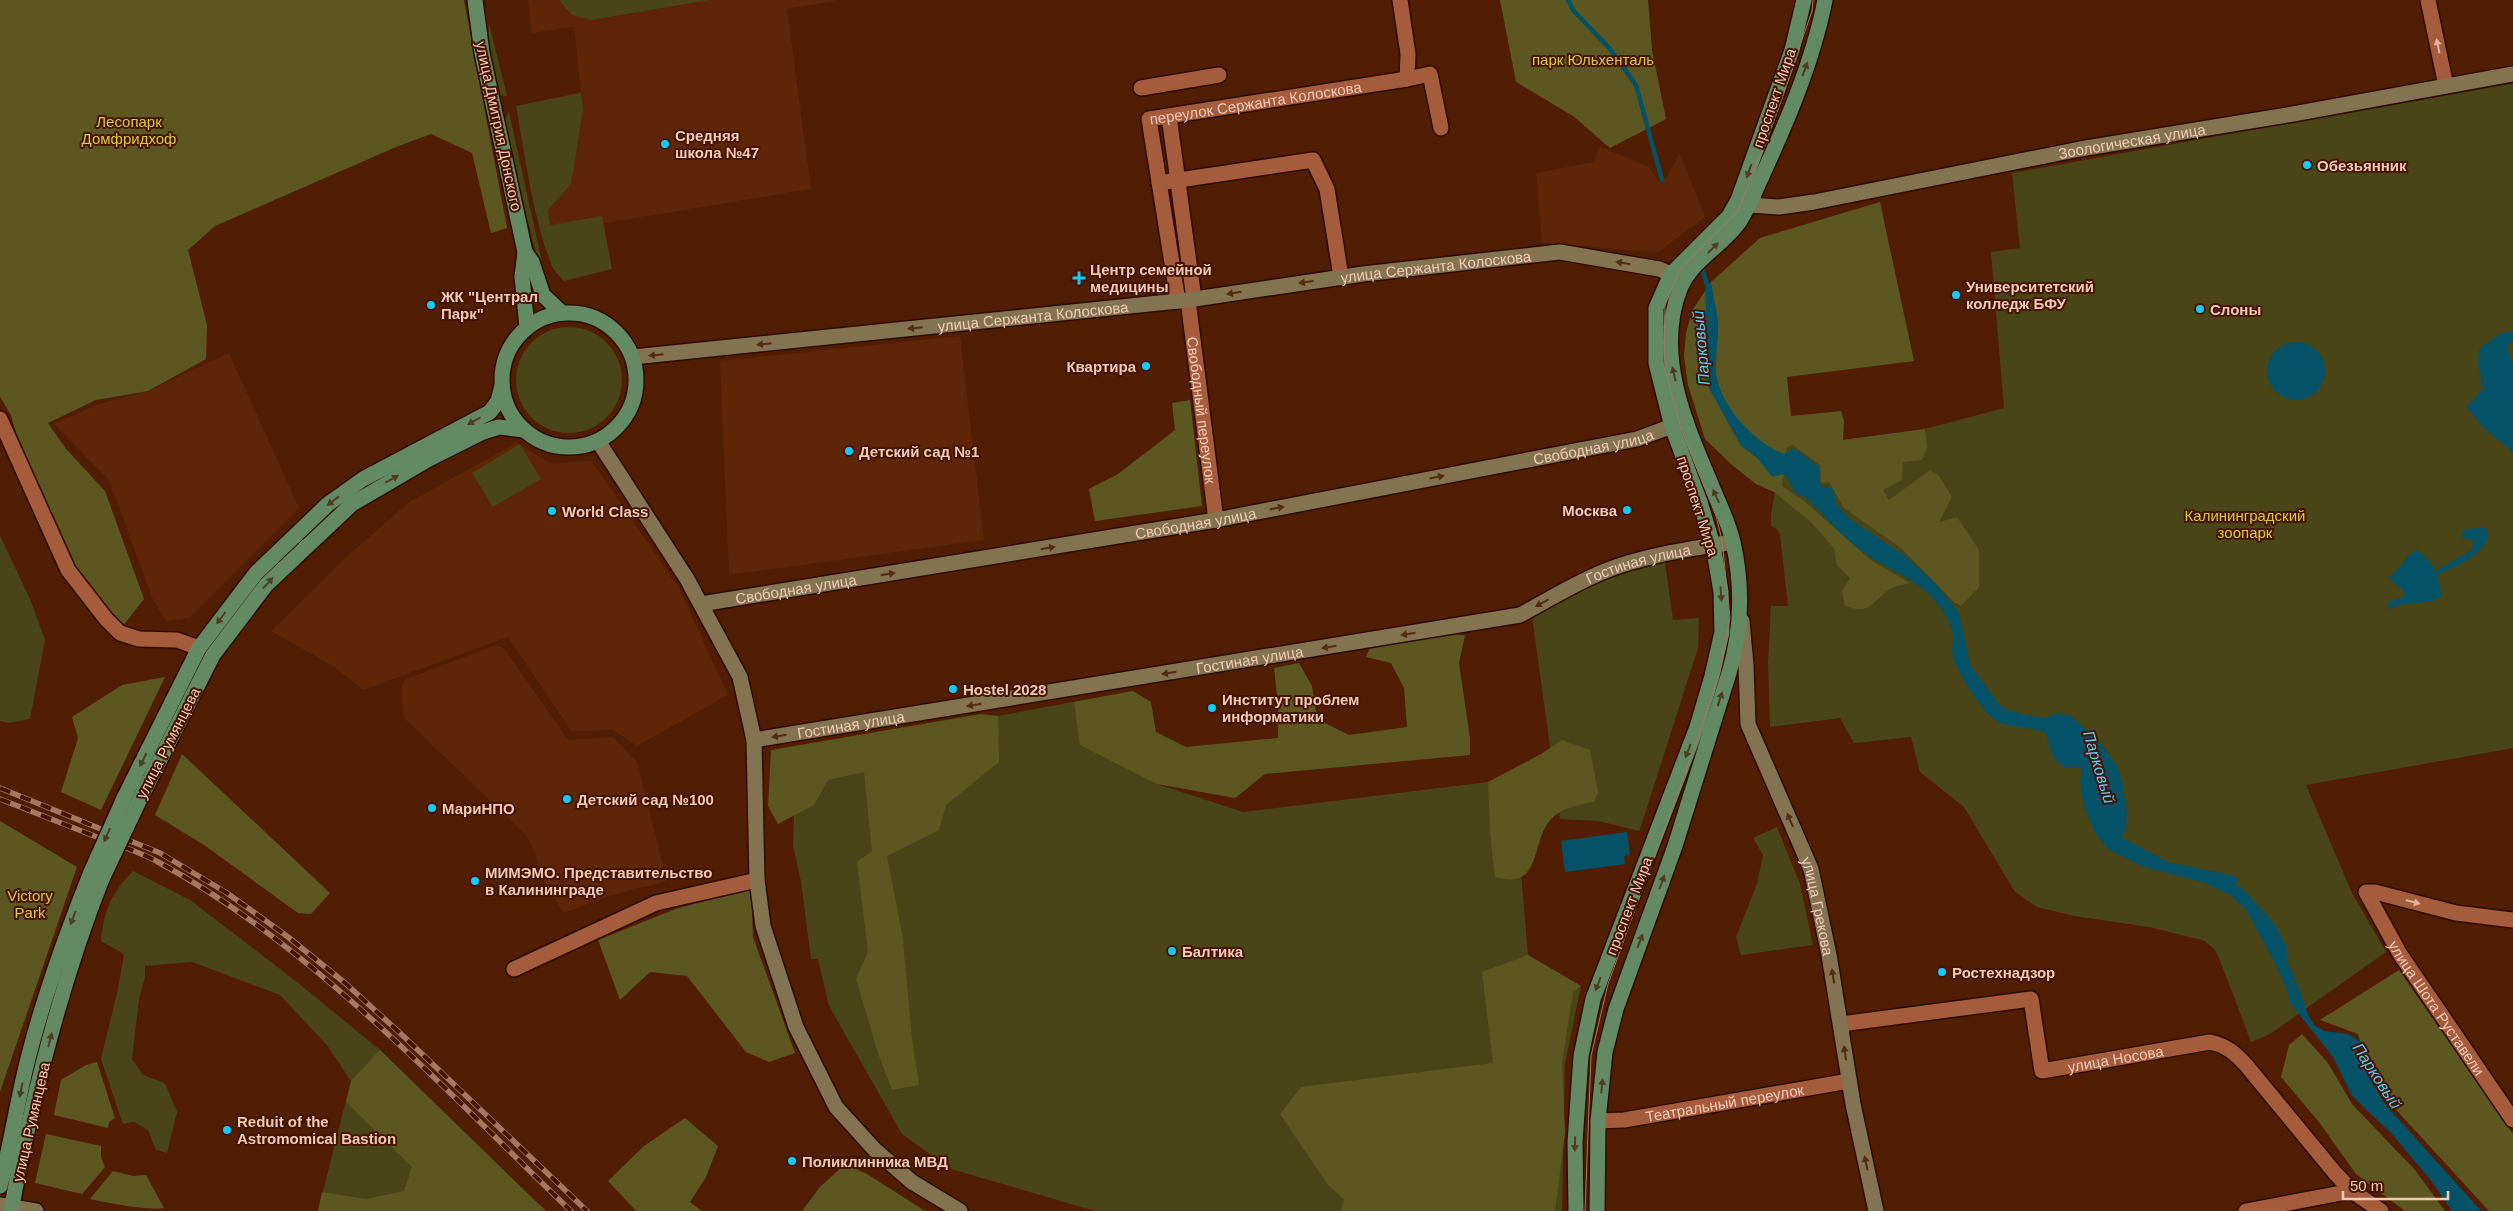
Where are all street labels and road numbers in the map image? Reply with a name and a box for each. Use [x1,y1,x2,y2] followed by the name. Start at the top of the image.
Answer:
[473,40,525,212] street label: улица Дмитрия Донского
[1749,45,1799,150] street label: проспект Мира
[1148,78,1363,127] street label: переулок Сержанта Колоскова
[2057,120,2207,162] street label: Зоологическая улица
[1339,247,1533,286] street label: улица Сержанта Колоскова
[937,298,1130,334] street label: улица Сержанта Колоскова
[1184,336,1220,485] street label: Свободный переулок
[1531,425,1656,467] street label: Свободная улица
[1674,454,1722,559] street label: проспект Мира
[1134,504,1258,542] street label: Свободная улица
[1583,541,1693,587] street label: Гостиная улица
[734,570,858,607] street label: Свободная улица
[1195,642,1305,676] street label: Гостиная улица
[133,684,204,801] street label: улица Румянцева
[796,707,906,741] street label: Гостиная улица
[1602,854,1656,958] street label: проспект Мира
[1798,854,1837,958] street label: улица Грекова
[2386,937,2488,1078] street label: улица Шота Руставели
[2066,1042,2165,1075] street label: улица Носова
[9,1060,53,1184] street label: улица Румянцева
[1644,1080,1805,1125] street label: Театральный переулок

